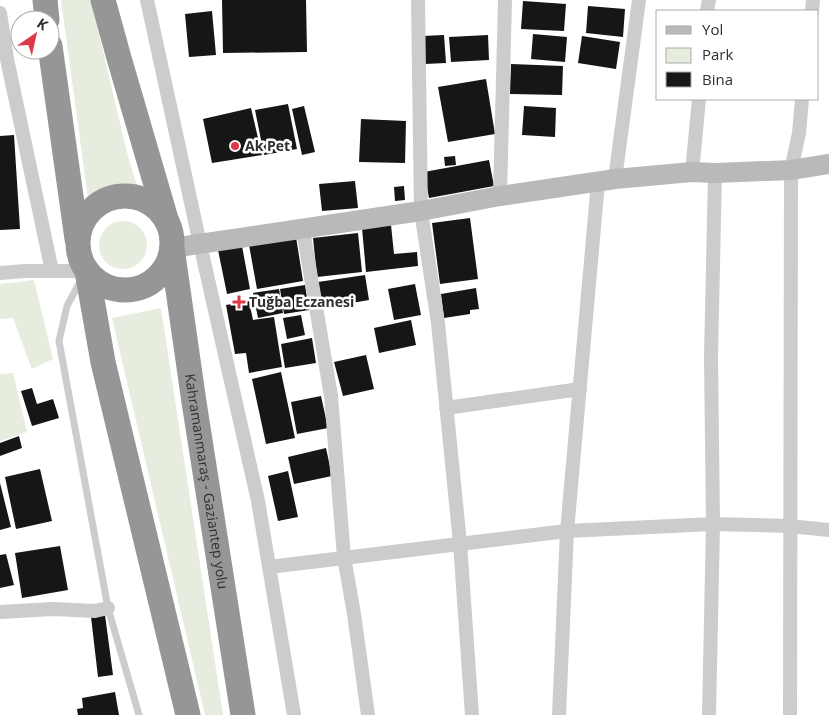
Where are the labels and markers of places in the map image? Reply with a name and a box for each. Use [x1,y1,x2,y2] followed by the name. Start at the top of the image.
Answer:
[245,136,290,155] place label: Ak Pet
[229,140,241,152] marker: Ak Pet
[249,292,354,311] place label: Tuğba Eczanesi
[233,296,245,308] marker: Tuğba Eczanesi

